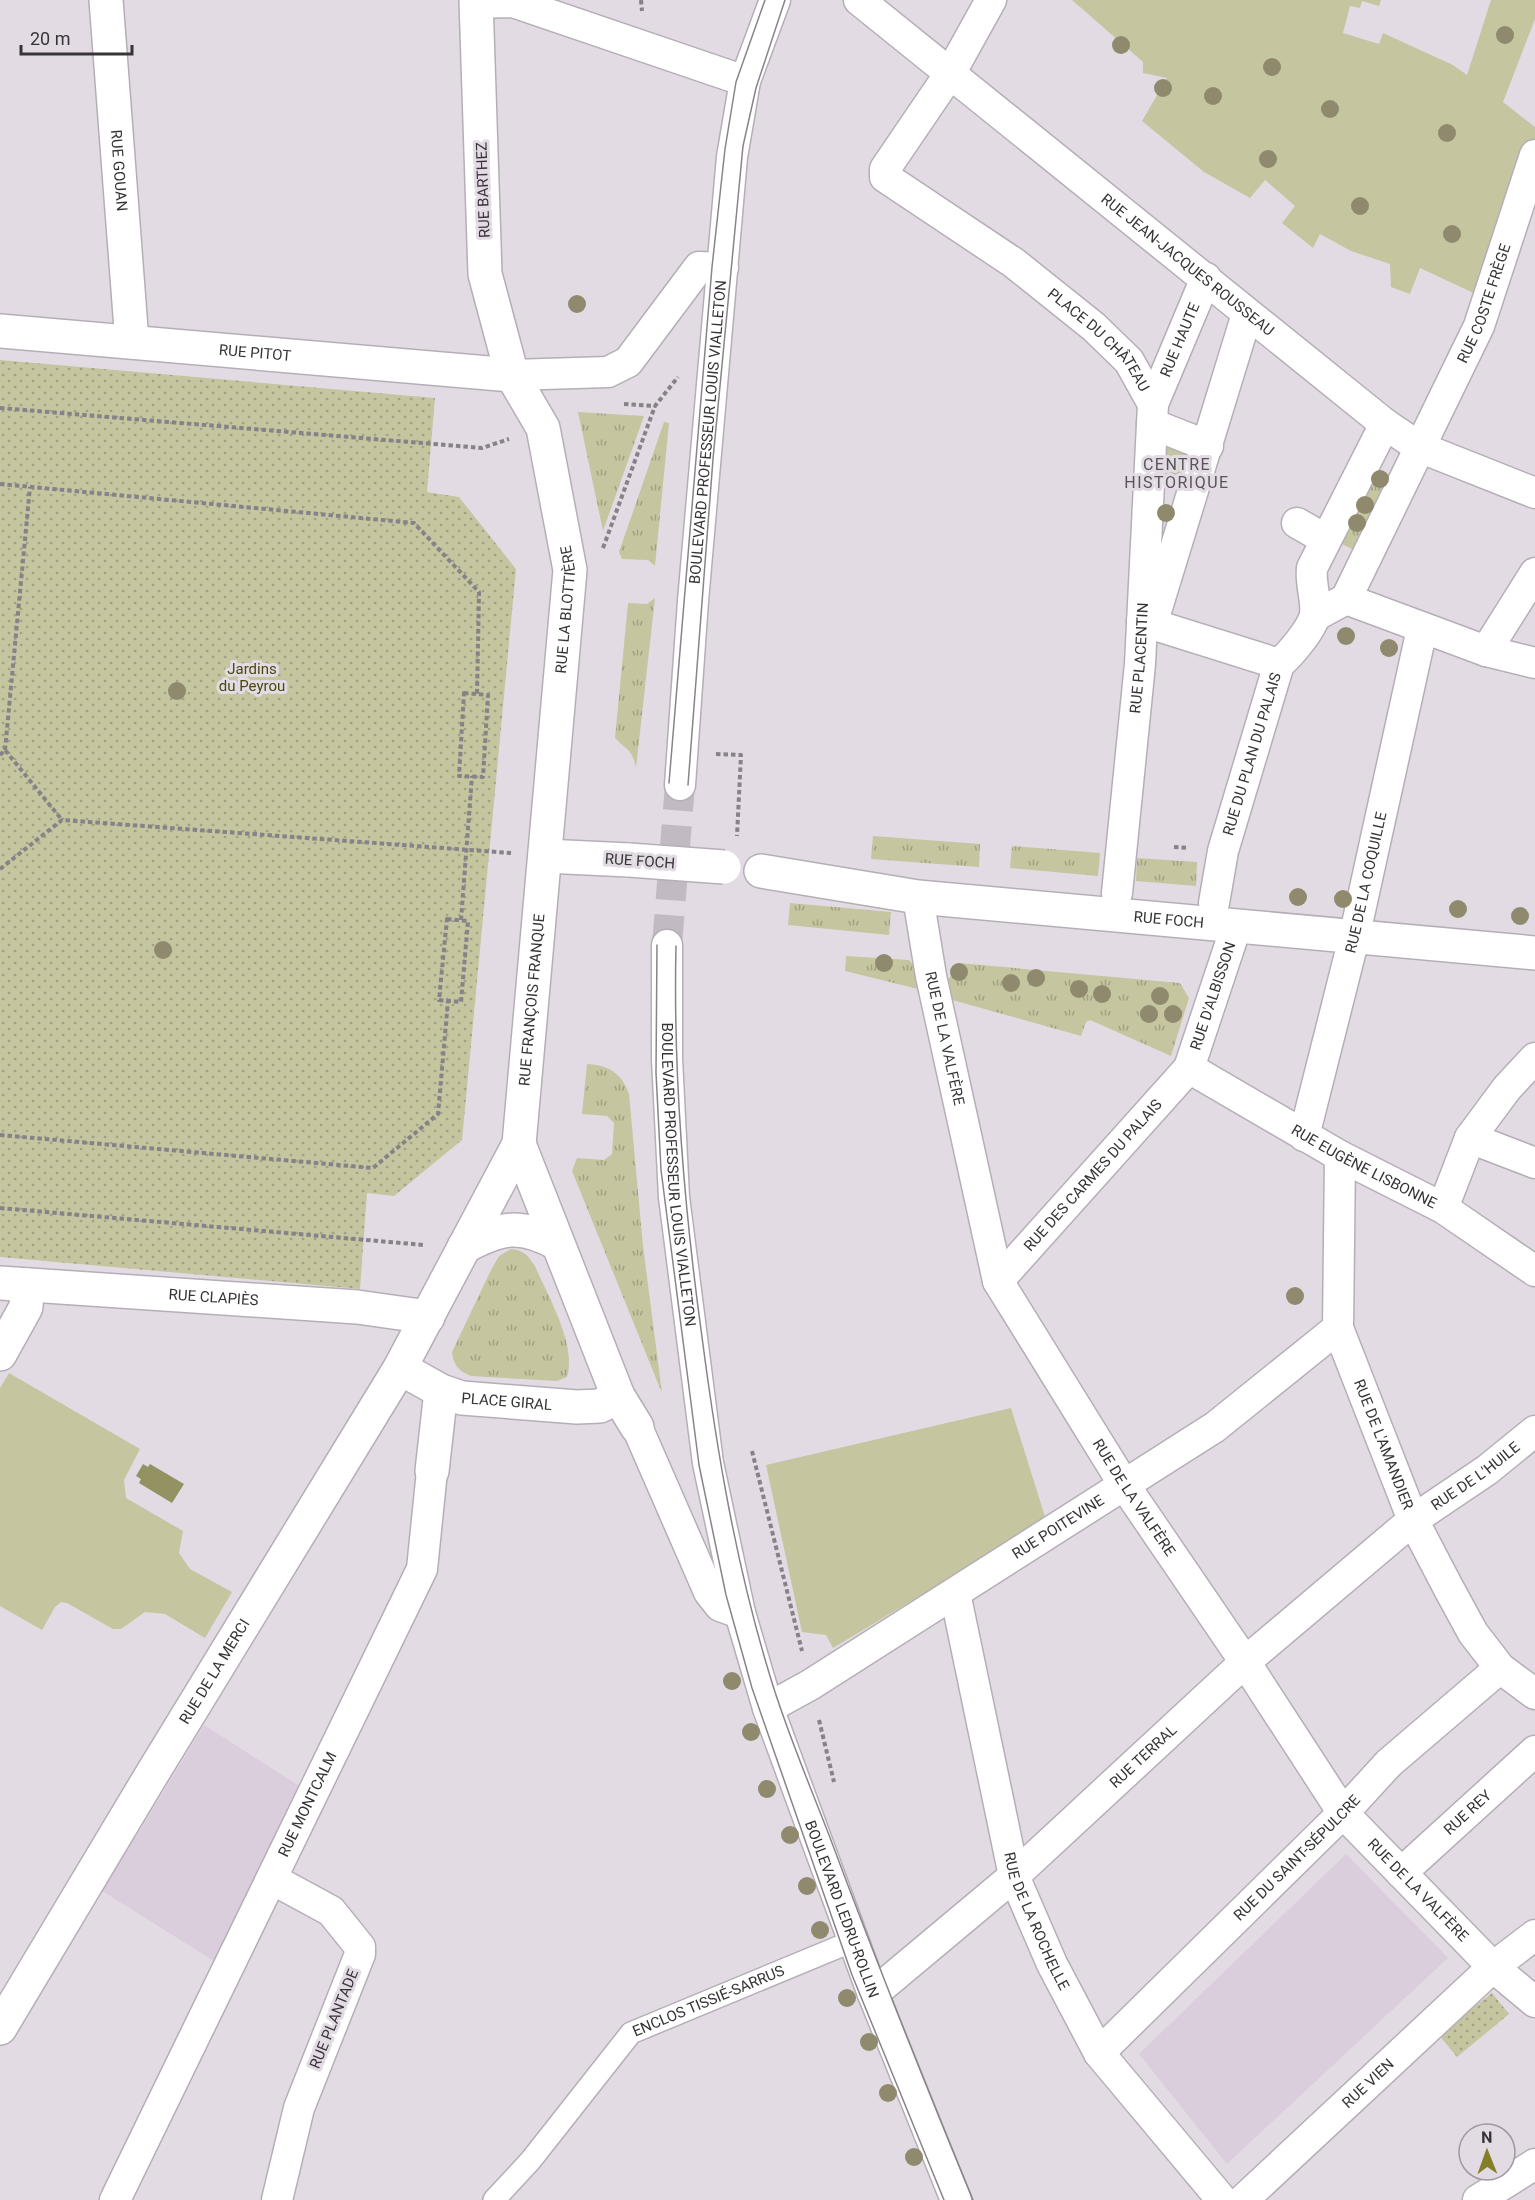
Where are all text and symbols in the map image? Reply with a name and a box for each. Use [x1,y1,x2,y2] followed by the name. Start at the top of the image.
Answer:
[21,18,132,56] scale bar
[30,28,70,49] text: 20 m
[107,129,131,212] street label: RUE GOUAN
[472,142,494,238] street label: RUE BARTHEZ
[1098,190,1278,340] street label: RUE JEAN-JACQUES ROUSSEAU
[1453,241,1515,366] street label: RUE COSTE FRÈGE
[686,279,730,585] street label: BOULEVARD PROFESSEUR LOUIS VIALLETON
[1044,285,1153,395] street label: PLACE DU CHÂTEAU
[1156,300,1204,380] street label: RUE HAUTE
[218,341,292,365] street label: RUE PITOT
[1124,455,1230,492] district label: CENTRE HISTORIQUE
[552,544,579,674] street label: RUE LA BLOTTIÈRE
[1126,602,1152,714] street label: RUE PLACENTIN
[219,660,285,695] park label: Jardins du Peyrou
[1219,670,1285,838] street label: RUE DU PLAN DU PALAIS
[1342,810,1391,955] street label: RUE DE LA COQUILLE
[604,850,676,872] street label: RUE FOCH
[1133,908,1205,932] street label: RUE FOCH
[515,913,548,1087] street label: RUE FRANÇOIS FRANQUE
[1187,940,1239,1052] street label: RUE D'ALBISSON
[921,970,968,1108] street label: RUE DE LA VALFÈRE
[658,1022,699,1328] street label: BOULEVARD PROFESSEUR LOUIS VIALLETON
[1020,1096,1166,1255] street label: RUE DES CARMES DU PALAIS
[1288,1121,1440,1213] street label: RUE EUGÈNE LISBONNE
[168,1285,259,1309] street label: RUE CLAPIÈS
[1350,1377,1417,1512] street label: RUE DE L'AMANDIER
[461,1389,553,1414] street label: PLACE GIRAL
[1089,1436,1179,1560] street label: RUE DE LA VALFÈRE
[1428,1438,1524,1514] street label: RUE DE L'HUILE
[1009,1491,1108,1563] street label: RUE POITEVINE
[176,1616,253,1727] street label: RUE DE LA MERCI
[1106,1721,1180,1792] street label: RUE TERRAL
[274,1749,341,1860] street label: RUE MONTCALM
[1440,1786,1495,1839] street label: RUE REY
[1230,1791,1364,1924] street label: RUE DU SAINT-SÉPULCRE
[801,1818,883,2000] street label: BOULEVARD LEDRU-ROLLIN
[1364,1835,1472,1946] street label: RUE DE LA VALFÈRE
[1000,1850,1073,1994] street label: RUE DE LA ROCHELLE
[630,1961,787,2040] street label: ENCLOS TISSIÉ-SARRUS
[306,1966,362,2071] street label: RUE PLANTADE
[1338,2055,1398,2112] street label: RUE VIEN
[1457,2122,1517,2182] north arrow
[1481,2128,1493,2147] text: N

